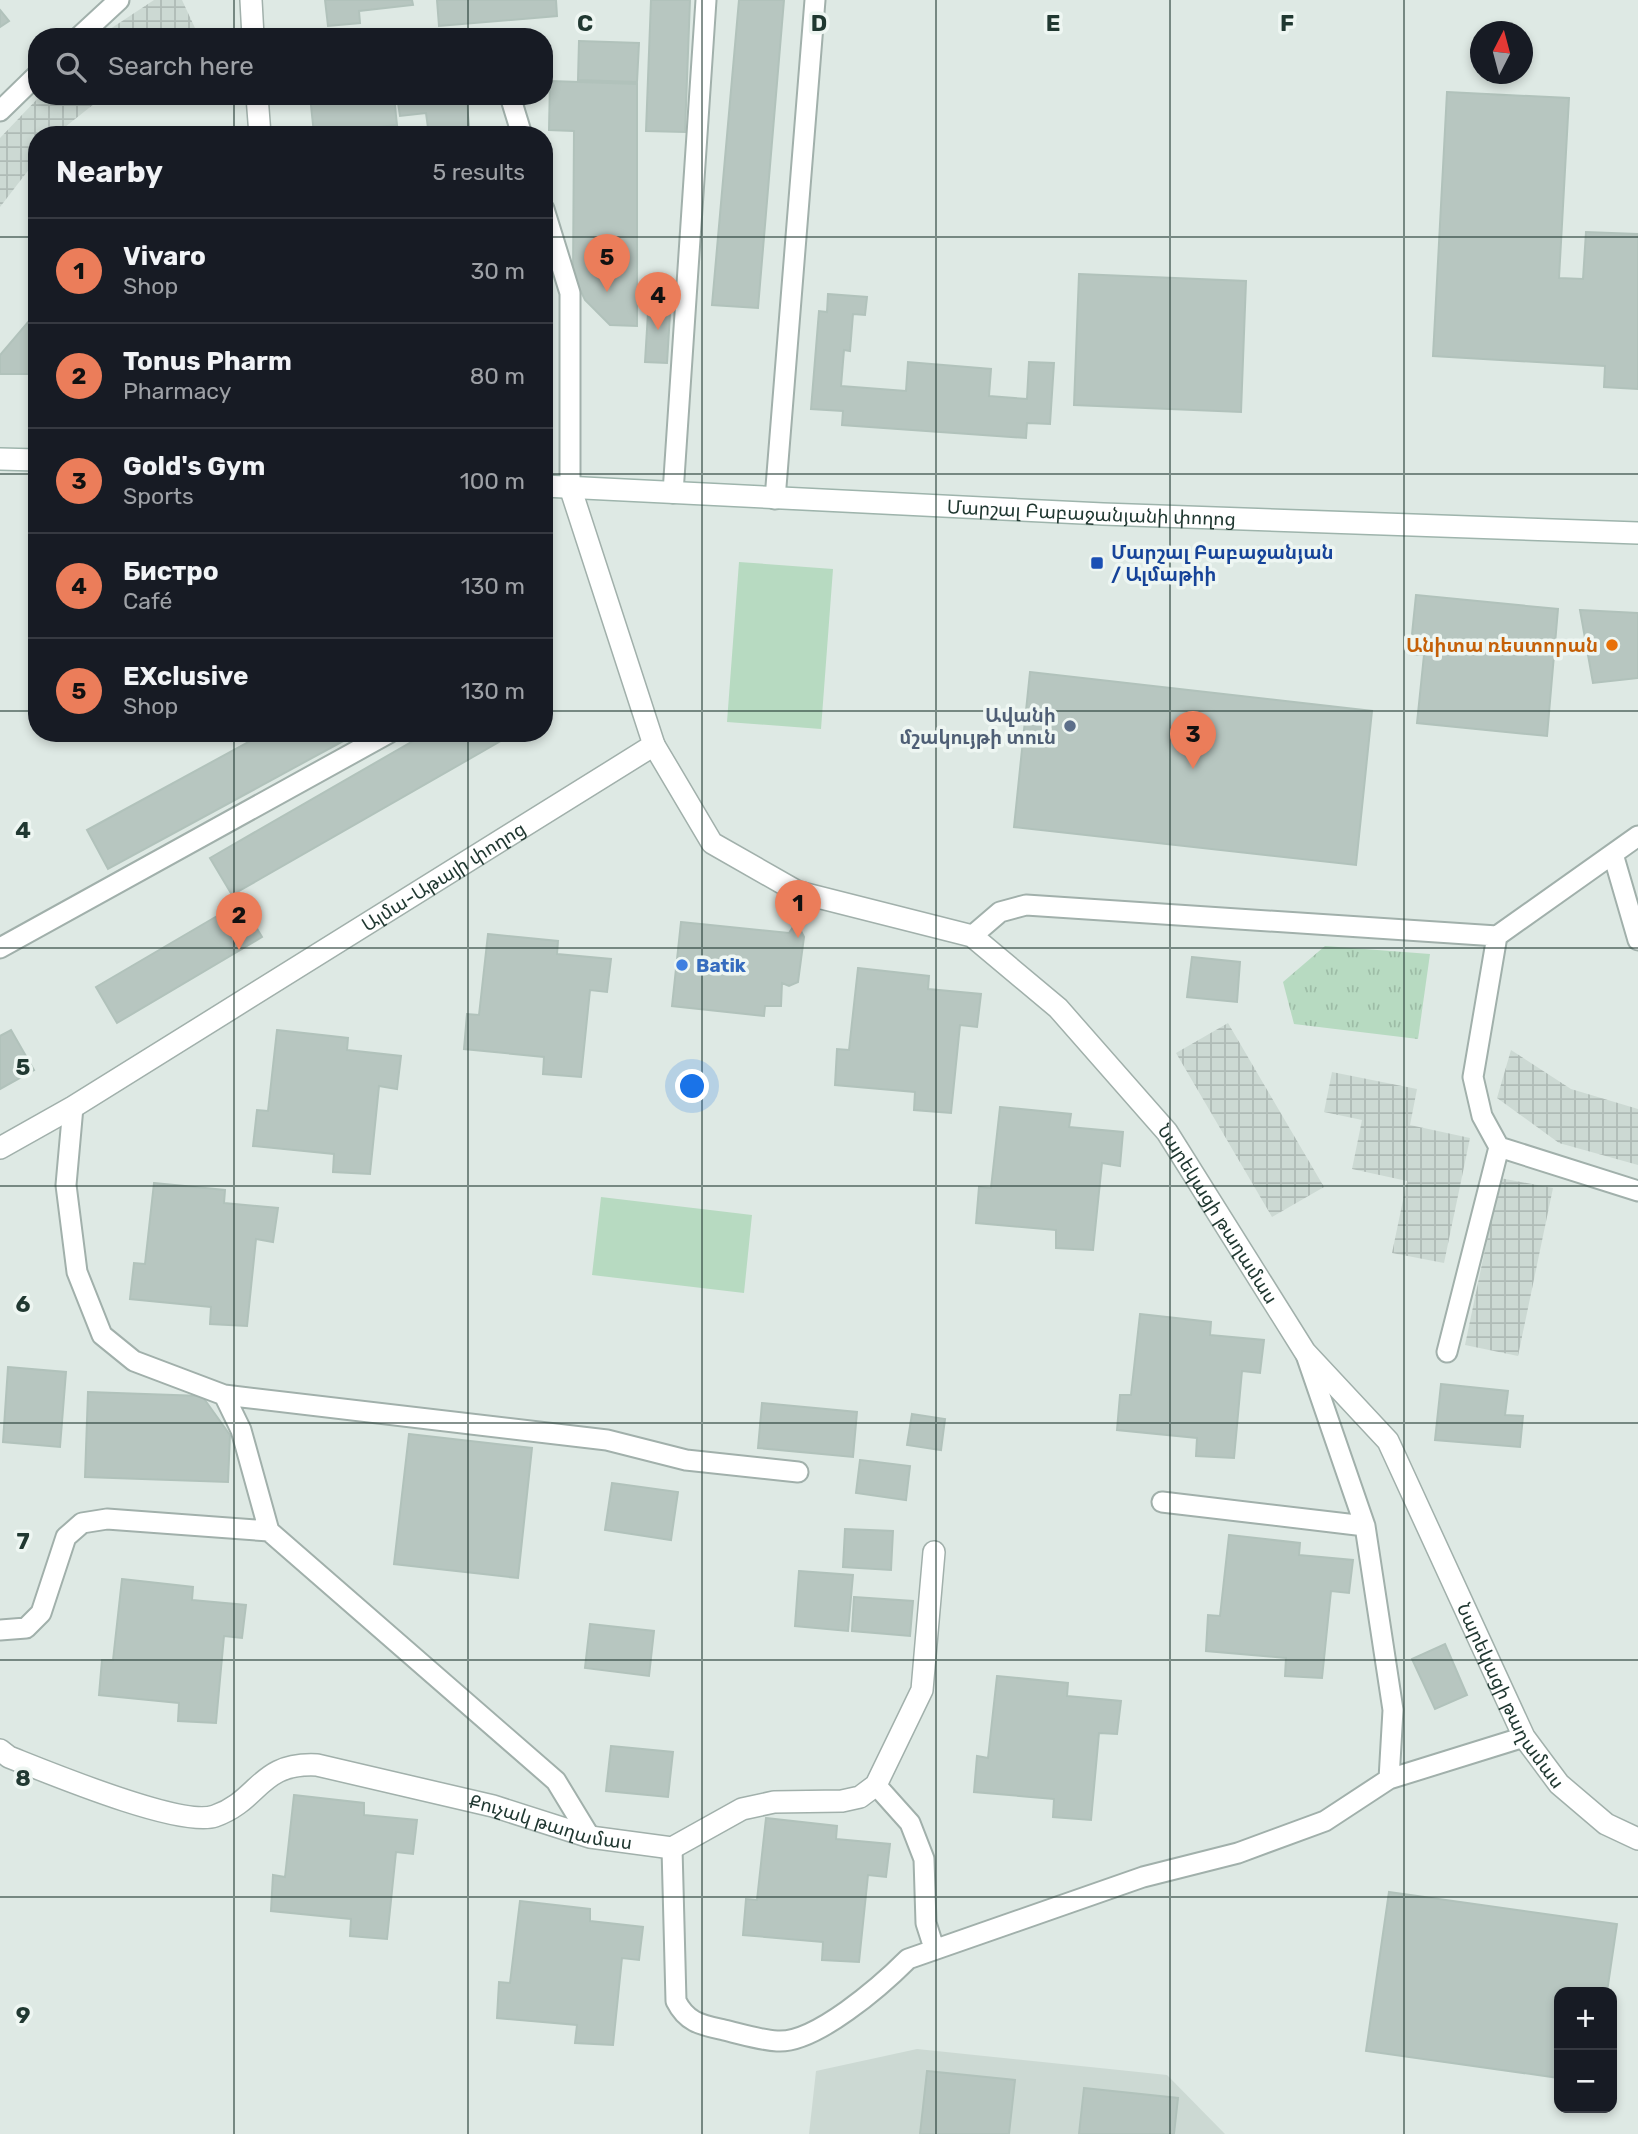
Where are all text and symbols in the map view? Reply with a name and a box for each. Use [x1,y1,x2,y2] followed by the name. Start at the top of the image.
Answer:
[577,9,593,37] text: C
[811,9,827,37] text: D
[1046,9,1060,37] text: E
[1280,9,1294,37] text: F
[1470,21,1533,84] north arrow
[28,28,553,105] search box
[52,48,90,86] icon: search
[108,51,254,82] text: Search here
[56,154,163,190] text: Nearby
[432,158,525,186] text: 5 results
[584,234,630,292] pin: 5
[123,241,206,272] text: Vivaro
[73,257,85,285] text: 1
[470,257,525,285] text: 30 m
[123,272,178,300] text: Shop
[635,272,681,330] pin: 4
[123,346,292,377] text: Tonus Pharm
[72,362,86,390] text: 2
[470,362,525,390] text: 80 m
[123,377,231,405] text: Pharmacy
[123,451,265,482] text: Gold's Gym
[71,467,87,495] text: 3
[460,467,525,495] text: 100 m
[123,482,194,510] text: Sports
[946,495,1236,530] street label: Մարշալ Բաբաջանյանի փողոց
[1111,541,1334,586] place label: Մարշալ Բաբաջանյան / Ալմաթիի
[1089,555,1105,571] marker: Մարշալ Բաբաջանյան / Ալմաթիի
[123,556,219,587] text: Бистро
[71,572,87,600] text: 4
[461,572,525,600] text: 130 m
[123,587,172,615] text: Café
[1406,634,1598,657] place label: Անիտա ռեստորան
[1604,637,1620,653] marker: Անիտա ռեստորան
[123,661,249,692] text: EXclusive
[72,677,86,705] text: 5
[461,677,525,705] text: 130 m
[123,692,178,720] text: Shop
[899,704,1056,749] place label: Ավանի մշակույթի տուն
[1170,711,1216,769] pin: 3
[1062,718,1078,734] marker: Ավանի մշակույթի տուն
[15,816,31,844] text: 4
[357,817,529,936] street label: Ալմա-Աթայի փողոց
[775,880,821,938] pin: 1
[216,892,262,950] pin: 2
[696,954,746,977] place label: Batik
[674,957,690,973] marker: Batik
[16,1053,31,1081] text: 5
[675,1069,709,1103] your location
[1153,1119,1283,1308] street label: Նարեկացի թաղամաս
[16,1290,31,1318] text: 6
[16,1527,30,1555] text: 7
[1452,1599,1570,1793] street label: Նարեկացի թաղամաս
[15,1764,31,1792] text: 8
[467,1789,634,1854] street label: Քուչակ թաղամաս
[1554,1987,1617,2113] map controls
[1554,1987,1617,2050] button: +
[16,2001,30,2029] text: 9
[1554,2050,1617,2113] button: −

